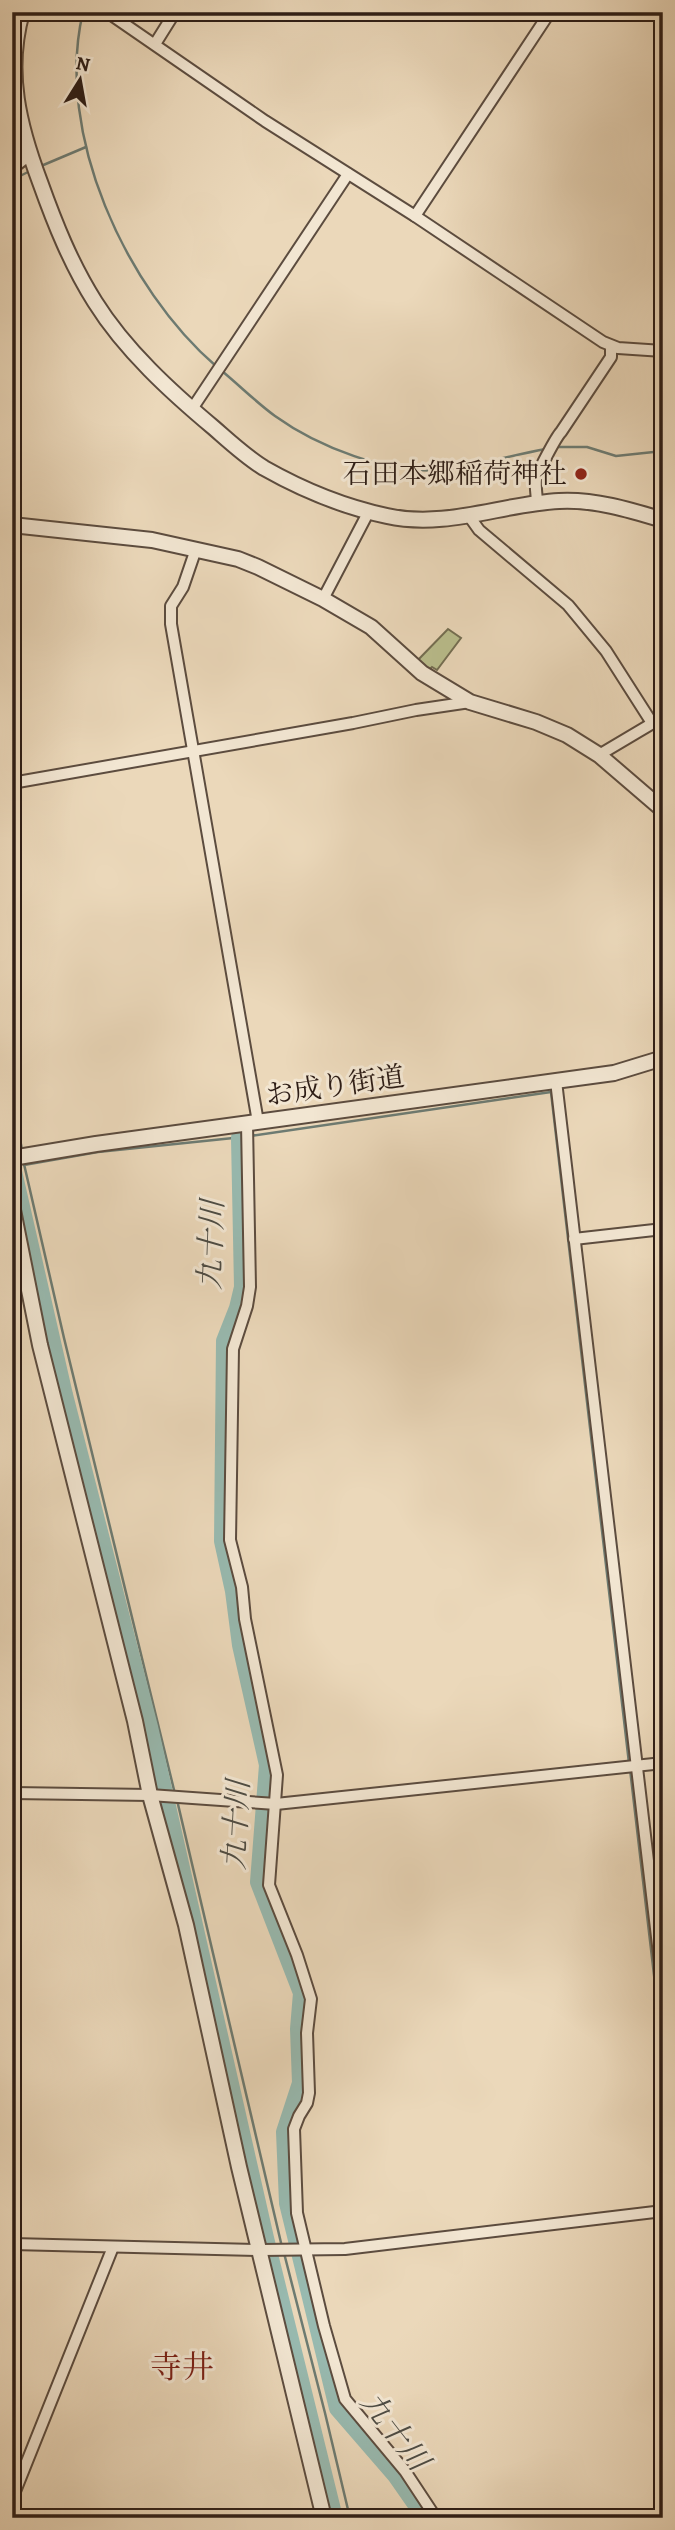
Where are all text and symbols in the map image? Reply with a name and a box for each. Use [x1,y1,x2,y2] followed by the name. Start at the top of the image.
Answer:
[46,46,116,116] north arrow
[74,50,92,78] text: N
[343,455,567,493] place label: 石田本郷稲荷神社
[573,466,589,482] marker: 石田本郷稲荷神社
[263,1057,407,1115] street label: お成り街道
[189,1196,233,1291] water label: 九十川
[214,1776,258,1871] water label: 九十川
[150,2345,214,2389] district label: 寺井
[352,2383,440,2481] water label: 九十川

